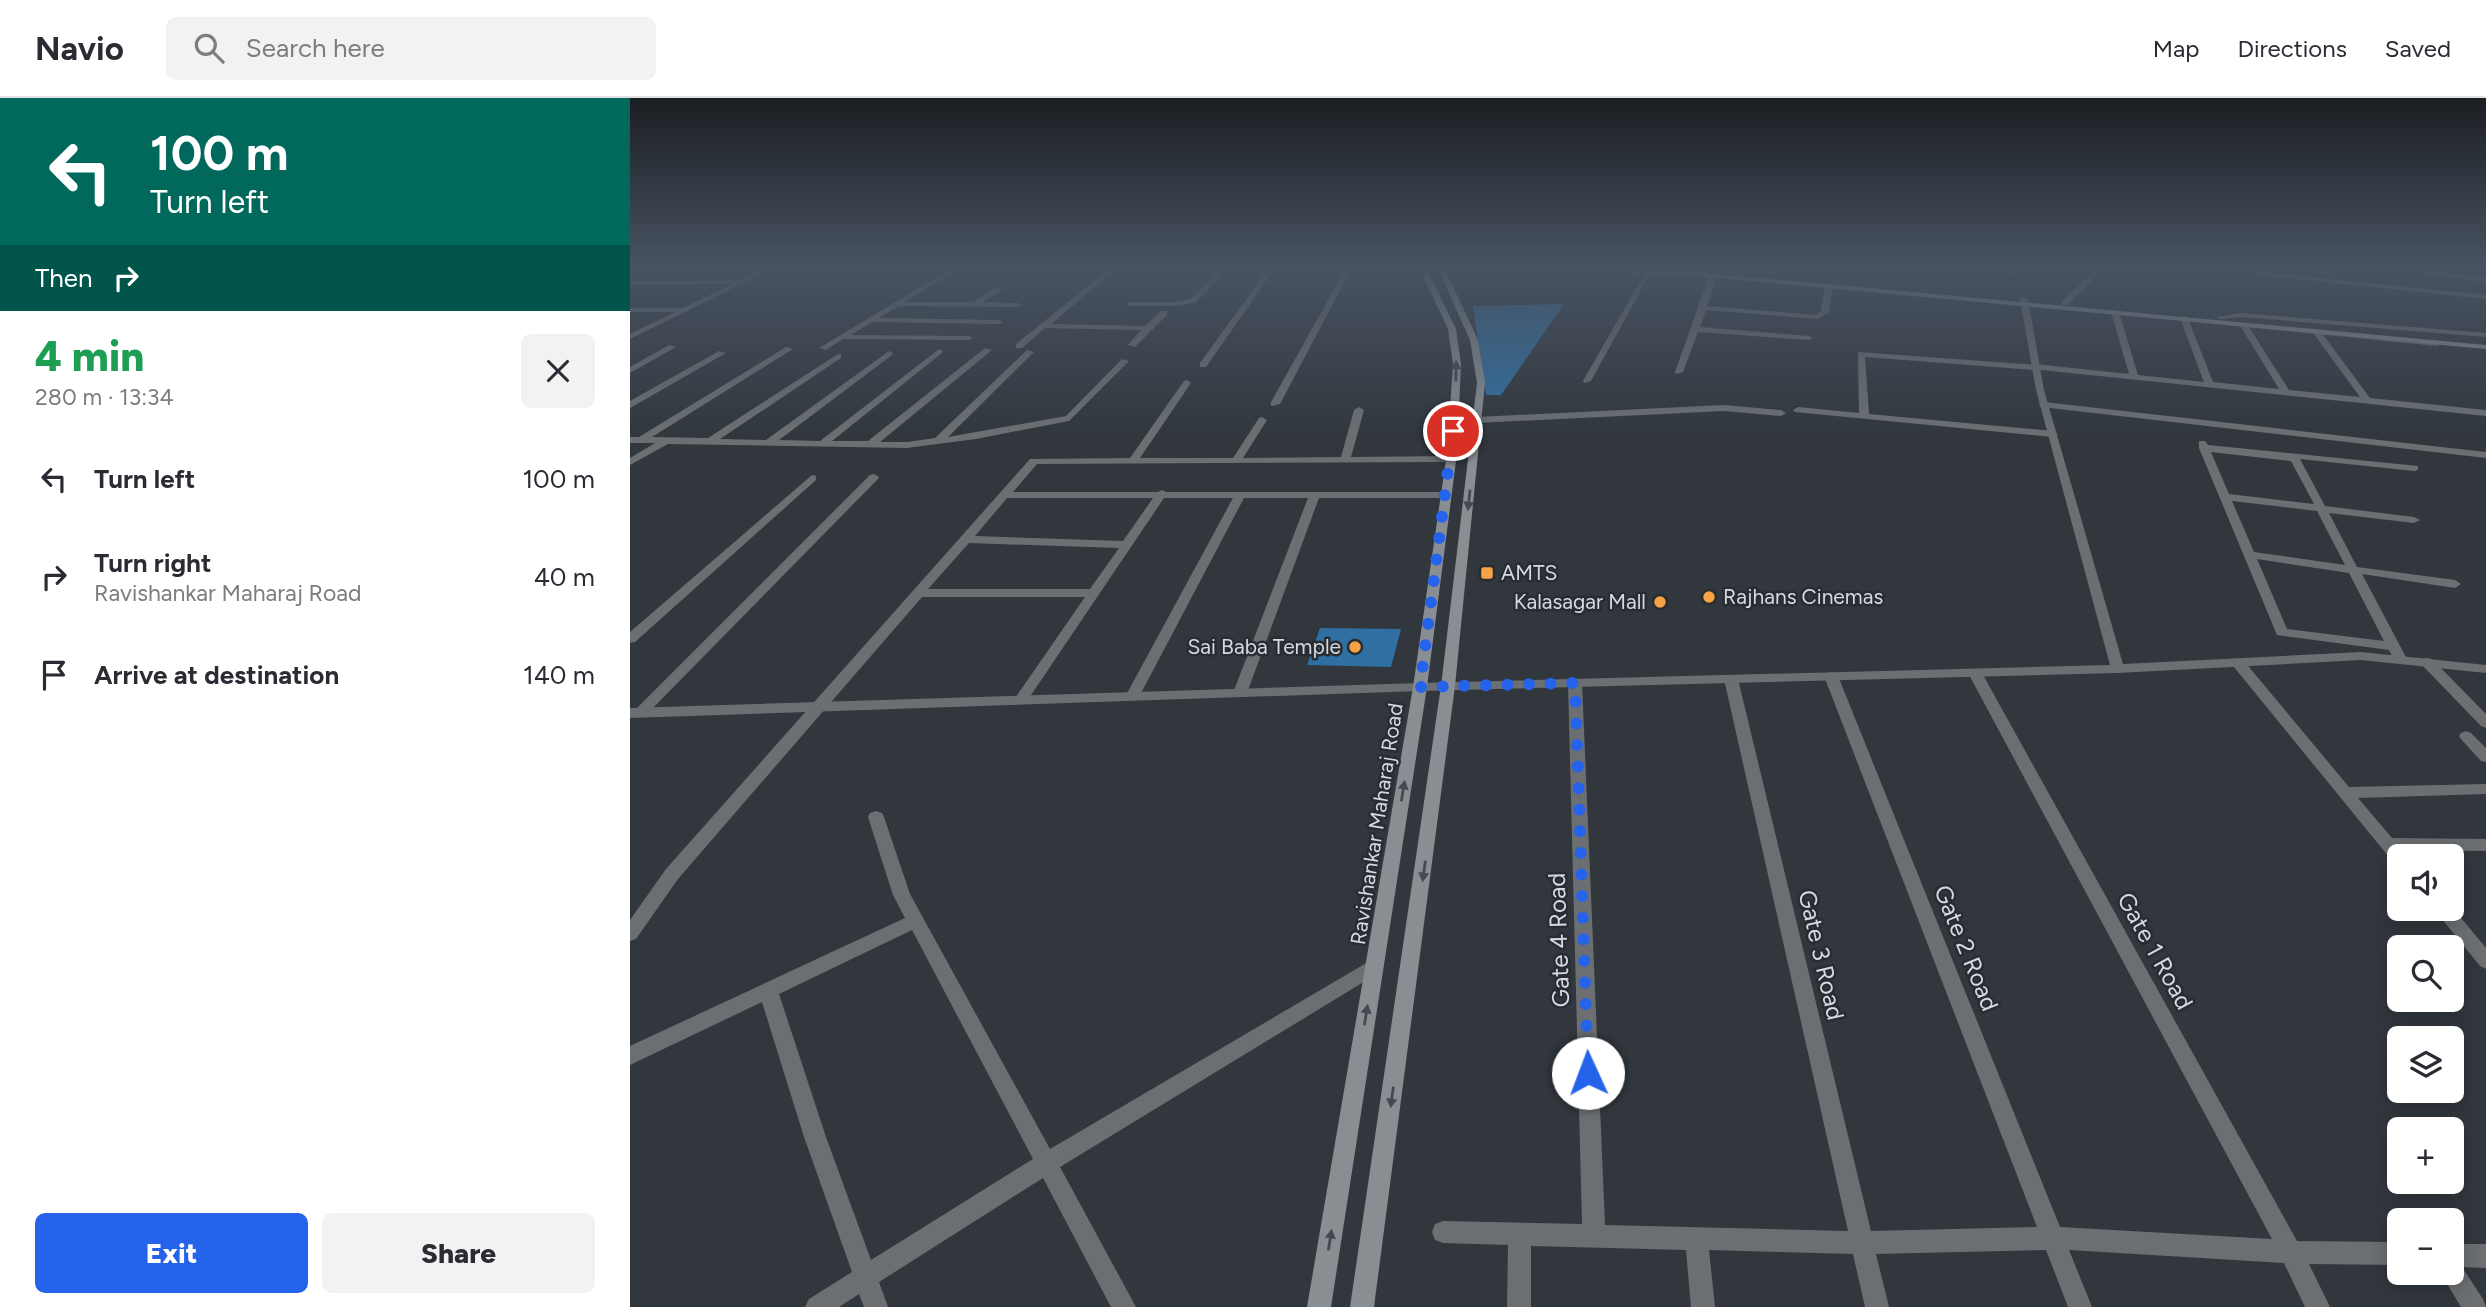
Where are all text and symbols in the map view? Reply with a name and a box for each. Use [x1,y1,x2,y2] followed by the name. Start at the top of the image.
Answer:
[166,17,656,80] search box
[35,29,124,68] text: Navio
[190,29,228,67] icon: search
[246,32,385,64] text: Search here
[2153,34,2199,63] text: Map
[2237,34,2347,63] text: Directions
[2385,34,2451,63] text: Saved
[150,123,289,182] text: 100 m
[35,126,126,217] icon: left
[150,183,269,221] text: Turn left
[107,259,145,297] icon: right
[35,262,93,294] text: Then
[35,331,144,382] text: 4 min
[521,334,595,408] button: close
[1450,360,1462,382] one-way arrow
[35,383,174,411] text: 280 m · 13:34
[1423,401,1483,461] pin
[1434,412,1472,450] icon: arrive
[35,460,73,498] icon: left
[94,463,195,495] text: Turn left
[522,463,595,495] text: 100 m
[1463,489,1474,511] one-way arrow
[94,547,211,579] text: Turn right
[35,558,73,596] icon: right
[1501,560,1557,585] place label: AMTS
[534,561,595,593] text: 40 m
[1479,565,1495,581] marker: AMTS
[94,579,362,607] text: Ravishankar Maharaj Road
[1723,584,1883,609] place label: Rajhans Cinemas
[1514,589,1646,614] place label: Kalasagar Mall
[1701,589,1717,605] marker: Rajhans Cinemas
[1652,594,1668,610] marker: Kalasagar Mall
[1187,634,1341,659] place label: Sai Baba Temple
[1347,639,1363,655] marker: Sai Baba Temple
[35,656,73,694] icon: arrive
[94,659,339,691] text: Arrive at destination
[523,659,595,691] text: 140 m
[1345,701,1408,947] street label: Ravishankar Maharaj Road
[1398,780,1409,802] one-way arrow
[2387,844,2464,1285] map controls
[2387,844,2464,921] button: sound
[1418,861,1429,883] one-way arrow
[1542,872,1575,1008] street label: Gate 4 Road
[1928,881,2005,1015] street label: Gate 2 Road
[1792,887,1851,1023] street label: Gate 3 Road
[2111,887,2200,1014] street label: Gate 1 Road
[2387,935,2464,1012] button: search
[1361,1004,1372,1026] one-way arrow
[2387,1026,2464,1103] button: layers
[1551,1036,1625,1110] position arrow
[1386,1086,1397,1108] one-way arrow
[2387,1117,2464,1194] button: +
[2387,1208,2464,1285] button: −
[35,1213,308,1293] button: Exit
[322,1213,595,1293] button: Share
[1325,1229,1336,1251] one-way arrow

